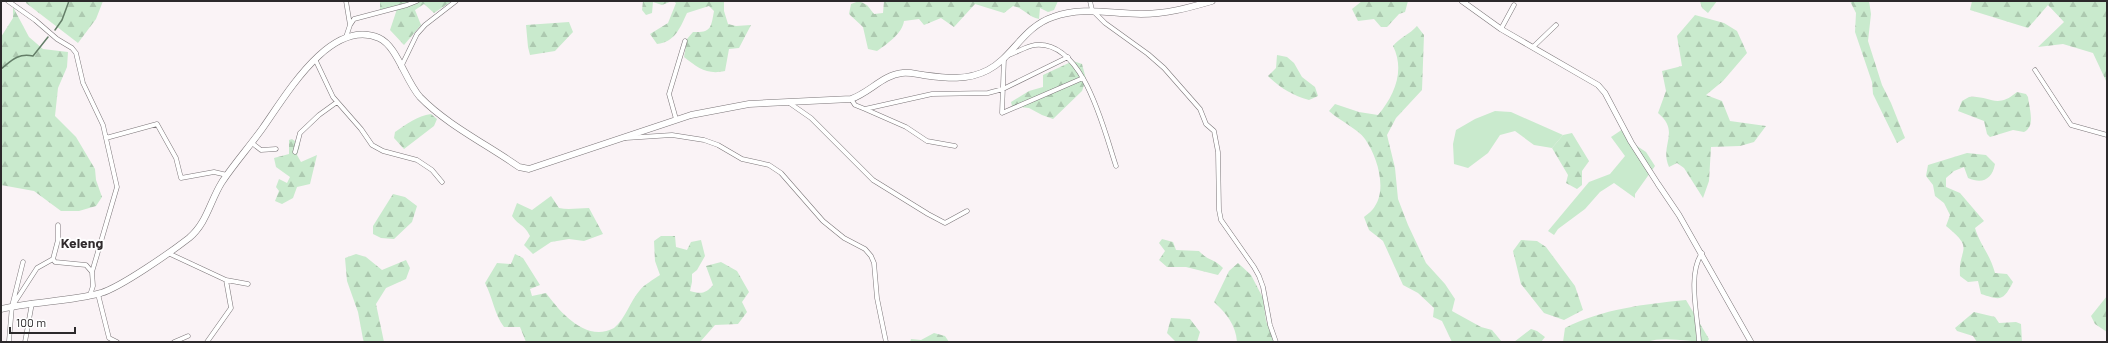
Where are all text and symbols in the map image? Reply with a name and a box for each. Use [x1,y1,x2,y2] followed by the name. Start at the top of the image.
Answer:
[61,234,103,251] district label: Keleng
[10,309,75,335] scale bar
[16,315,46,329] text: 100 m

